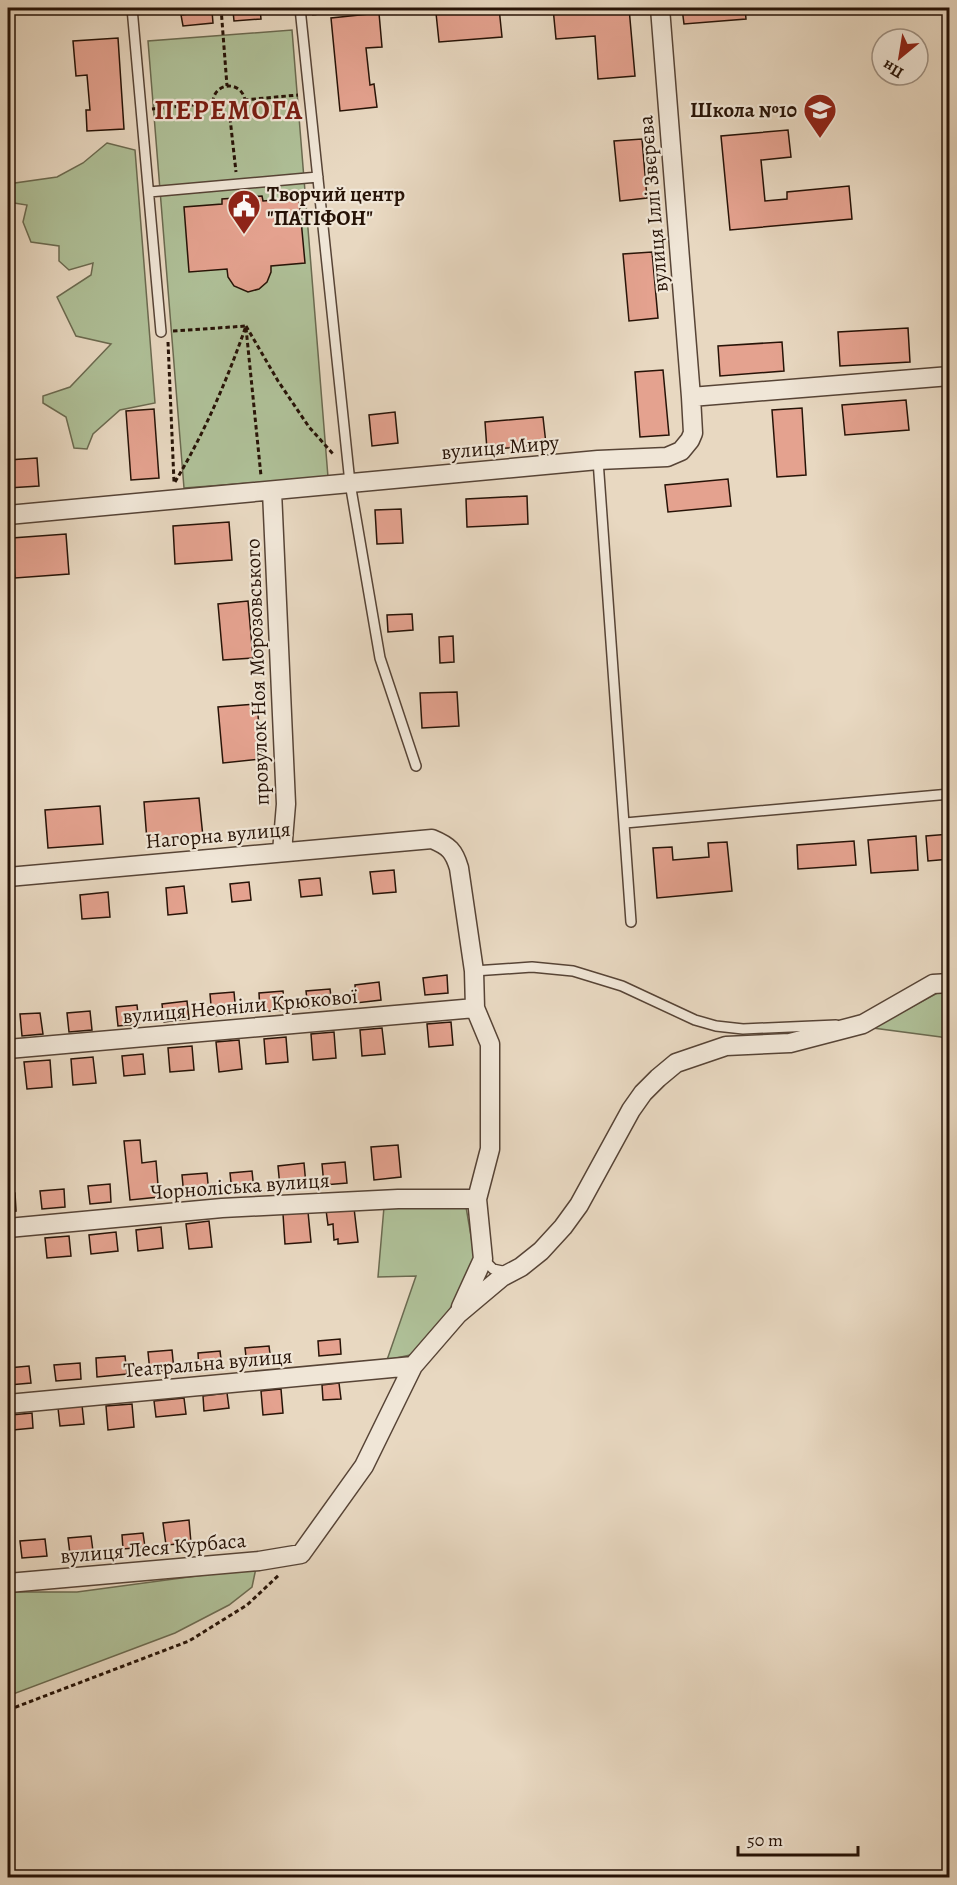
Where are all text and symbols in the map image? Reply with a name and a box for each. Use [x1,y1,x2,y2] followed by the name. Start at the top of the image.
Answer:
[870,27,930,87] north arrow
[878,54,908,84] text: Пн
[154,92,304,128] district label: ПЕРЕМОГА
[802,92,838,139] school or university icon: Школа №10
[690,96,797,124] place label: Школа №10
[631,114,675,294] street label: вулиця Іллі Звєрєва
[267,180,405,232] place label: Творчий центр "ПАТІФОН"
[226,188,262,235] public building icon: Творчий центр "ПАТІФОН"
[440,428,561,466] street label: вулиця Миру
[238,538,276,806] street label: провулок Ноя Морозовського
[144,815,292,855] street label: Нагорна вулиця
[121,982,359,1030] street label: вулиця Неоніли Крюкової
[149,1166,331,1206] street label: Чорноліська вулиця
[122,1342,294,1384] street label: Театральна вулиця
[59,1526,247,1570] street label: вулиця Леся Курбаса
[738,1819,858,1857] scale bar
[747,1828,783,1852] text: 50 m

